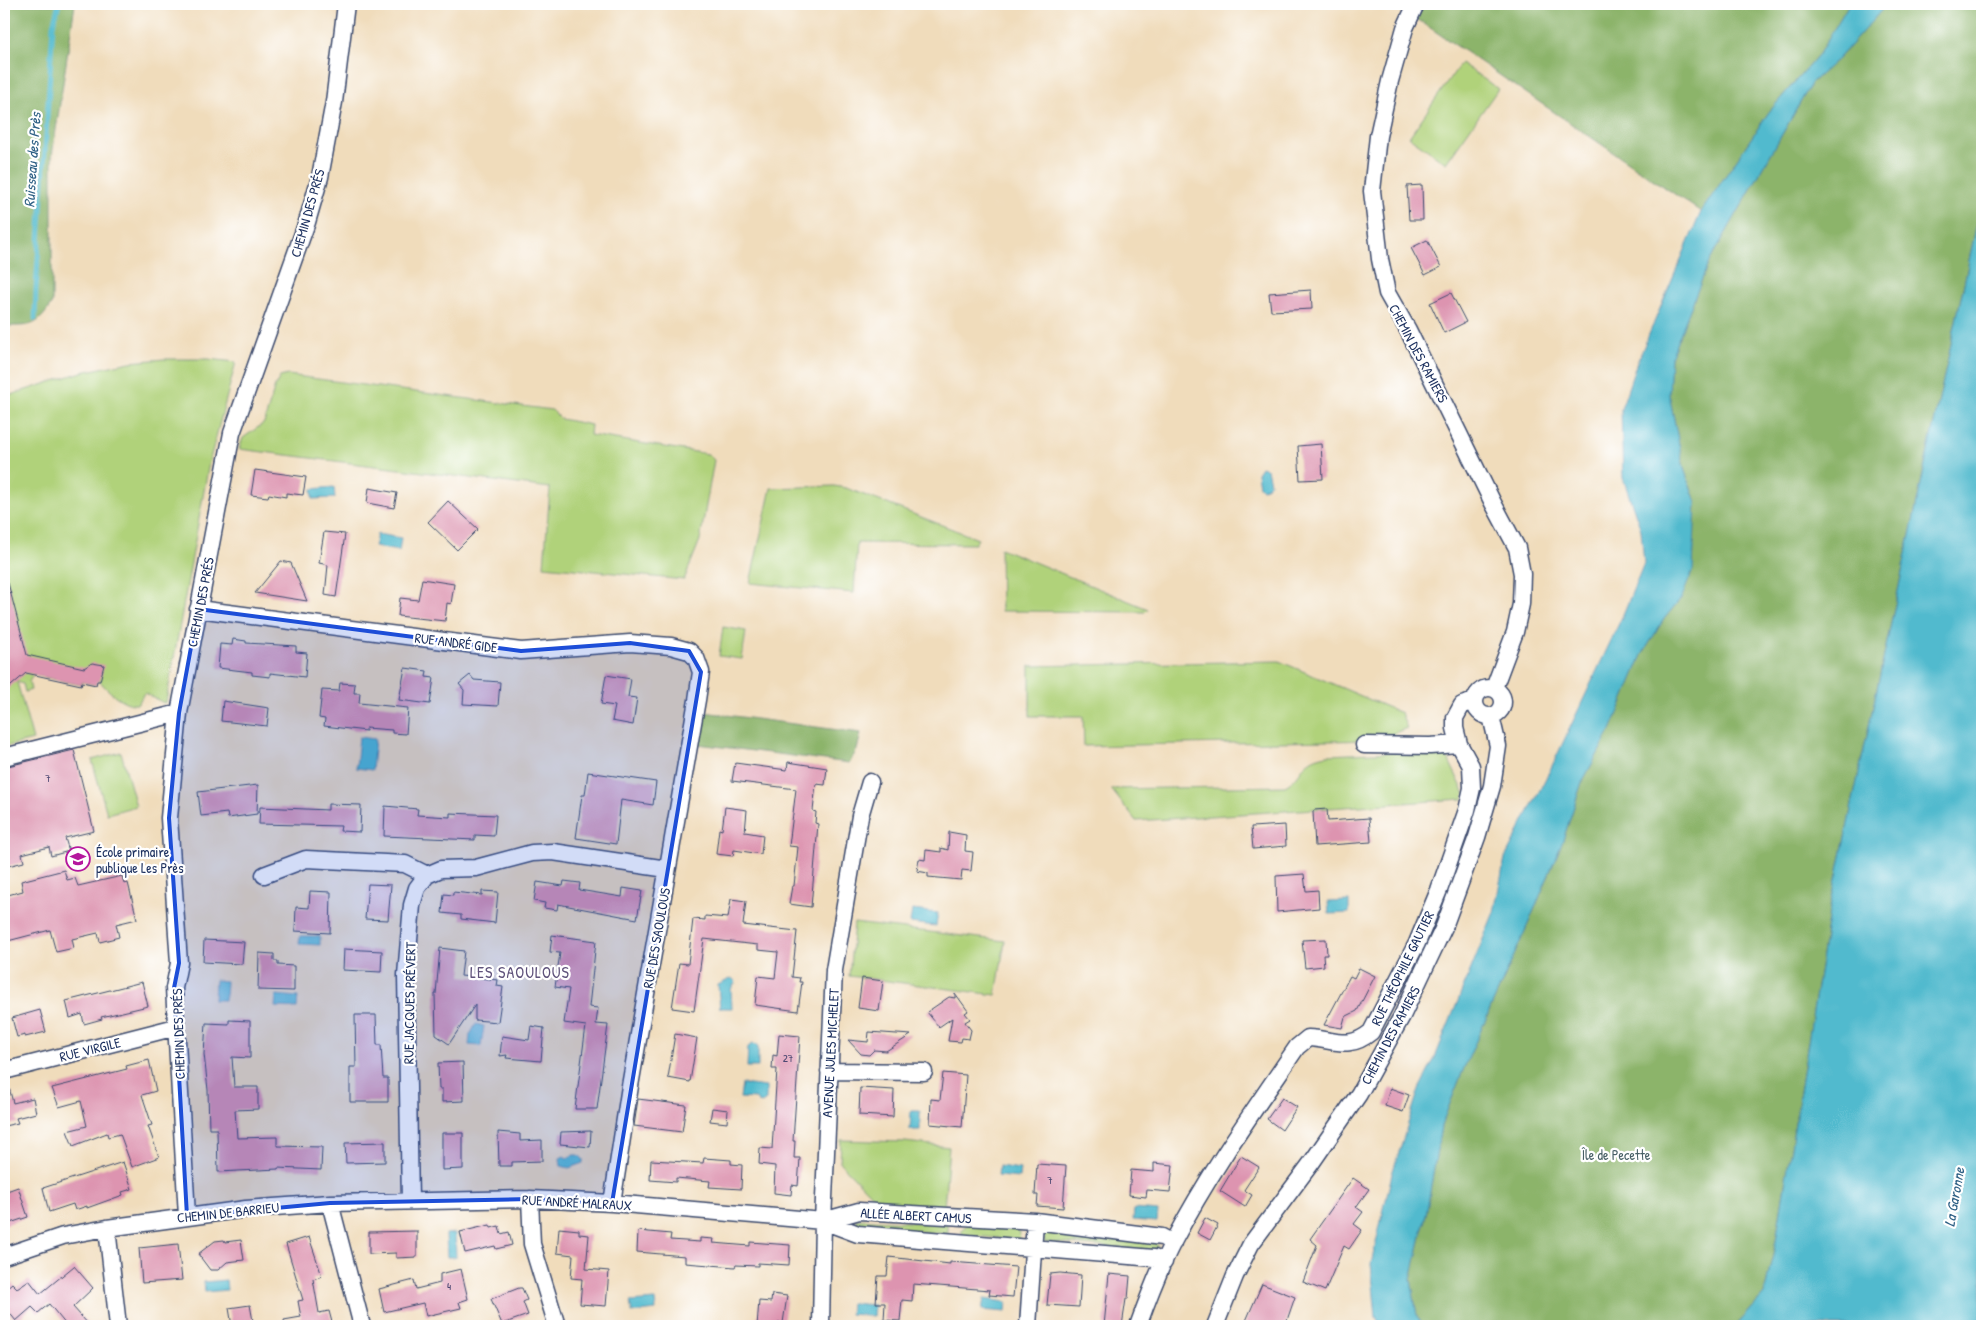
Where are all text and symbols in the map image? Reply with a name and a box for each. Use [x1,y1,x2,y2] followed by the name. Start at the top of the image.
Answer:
[18,111,46,208] water label: Ruisseau des Près
[285,166,329,259] street label: CHEMIN DES PRÉS
[1385,300,1453,406] street label: CHEMIN DES RAMIERS
[182,555,218,648] street label: CHEMIN DES PRÉS
[414,628,498,656] street label: RUE ANDRÉ GIDE
[45,771,51,785] house number: 7
[96,842,184,878] place label: École primaire publique Les Près
[65,846,91,872] school or university icon: École primaire publique Les Près
[638,886,674,990] street label: RUE DES SAOULOUS
[1366,907,1438,1029] street label: RUE THÉOPHILE GAUTIER
[398,941,420,1064] street label: RUE JACQUES PRÉVERT
[470,961,570,983] district label: LES SAOULOUS
[1356,982,1424,1088] street label: CHEMIN DES RAMIERS
[817,987,843,1118] street label: AVENUE JULES MICHELET
[167,988,189,1080] street label: CHEMIN DES PRÉS
[57,1032,123,1066] street label: RUE VIRGILE
[783,1051,793,1065] house number: 27
[1581,1145,1651,1164] park label: Île de Pecette
[1939,1165,1970,1228] water label: La Garonne
[1047,1173,1053,1187] house number: 7
[522,1190,633,1214] street label: RUE ANDRÉ MALRAUX
[176,1197,280,1227] street label: CHEMIN DE BARRIEU
[860,1203,973,1227] street label: ALLÉE ALBERT CAMUS
[447,1279,451,1293] house number: 4

